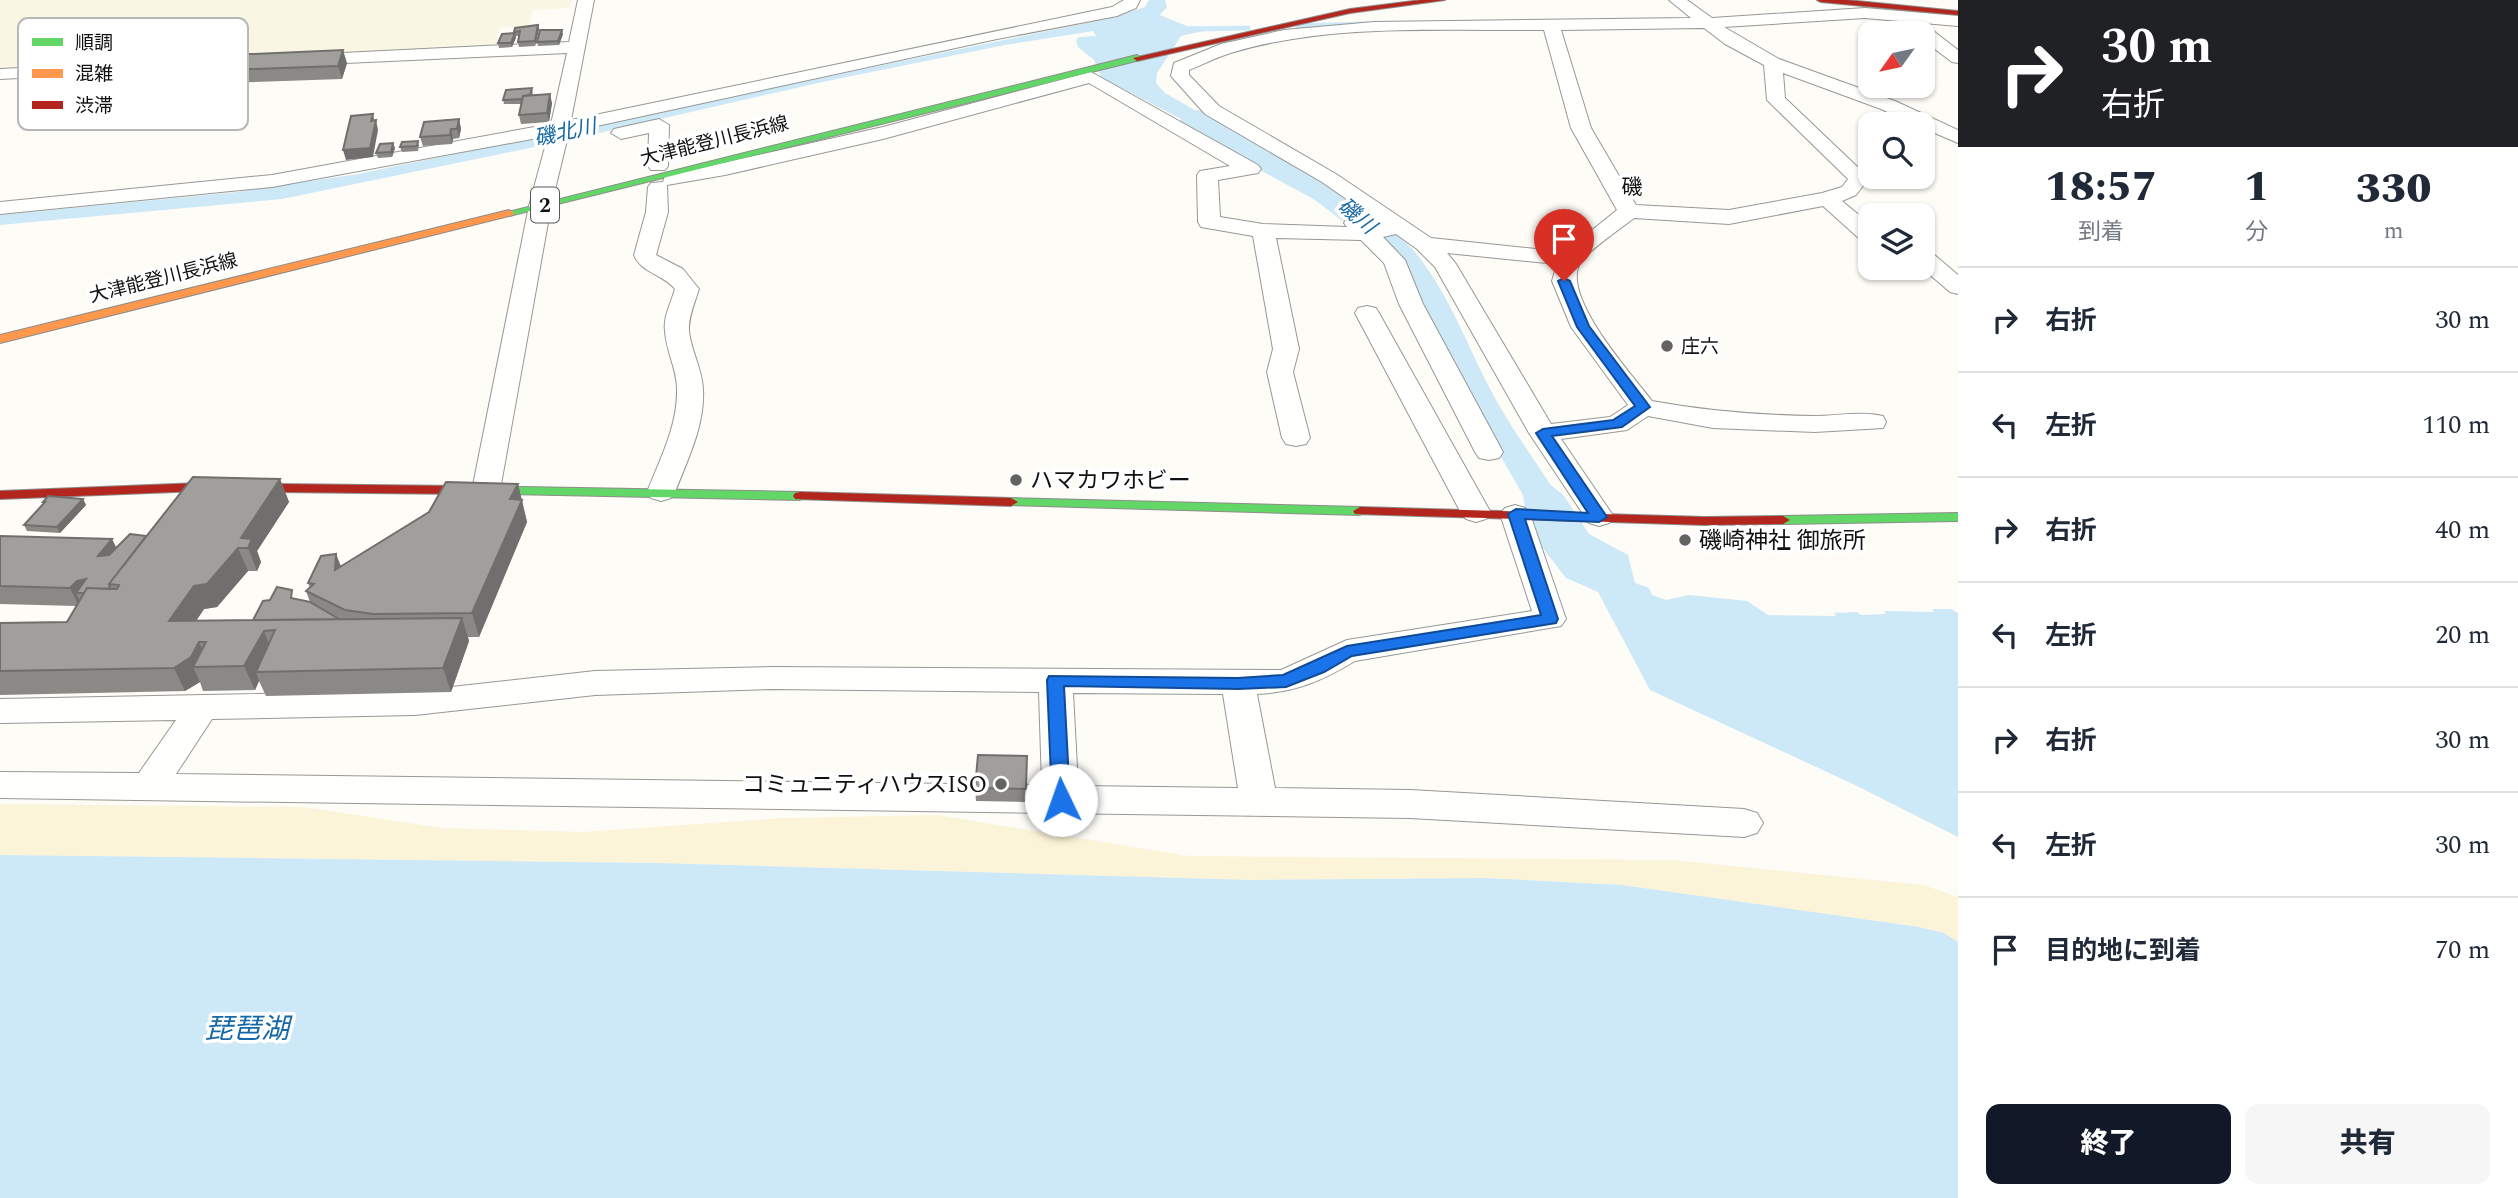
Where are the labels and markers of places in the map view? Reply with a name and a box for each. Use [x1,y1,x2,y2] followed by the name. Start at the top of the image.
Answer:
[1534,209,1594,281] pin
[1681,333,1719,362] place label: 庄六
[1659,338,1675,354] marker: 庄六
[1030,464,1191,499] place label: ハマカワホビー
[1008,472,1024,488] marker: ハマカワホビー
[1699,524,1866,559] place label: 磯崎神社 御旅所
[1677,532,1693,548] marker: 磯崎神社 御旅所
[742,768,987,803] place label: コミュニティハウスISO
[993,776,1009,792] marker: コミュニティハウスISO

